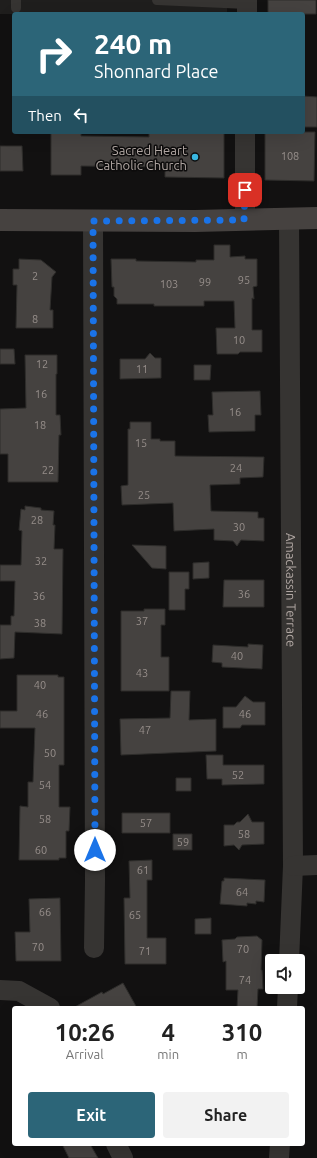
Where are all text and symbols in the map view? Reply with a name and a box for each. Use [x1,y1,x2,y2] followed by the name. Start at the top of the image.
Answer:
[28,28,80,80] icon: right
[94,28,172,59] text: 240 m
[94,61,219,81] text: Shonnard Place
[70,104,92,126] icon: left
[28,107,62,124] text: Then
[95,143,187,172] place label: Sacred Heart Catholic Church
[281,150,299,162] house number: 108
[190,152,200,162] marker: Sacred Heart Catholic Church
[228,173,262,207] pin
[234,179,256,201] icon: arrive
[32,270,38,282] house number: 2
[238,274,250,286] house number: 95
[199,276,211,288] house number: 99
[160,278,178,290] house number: 103
[32,313,38,325] house number: 8
[233,334,245,346] house number: 10
[36,358,48,370] house number: 12
[136,363,148,375] house number: 11
[35,388,47,400] house number: 16
[229,406,241,418] house number: 16
[34,419,46,431] house number: 18
[135,437,147,449] house number: 15
[230,462,242,474] house number: 24
[42,464,54,476] house number: 22
[138,489,150,501] house number: 25
[31,514,43,526] house number: 28
[233,521,245,533] house number: 30
[284,533,299,647] street label: Amackassin Terrace
[35,555,47,567] house number: 32
[238,588,250,600] house number: 36
[33,590,45,602] house number: 36
[136,615,148,627] house number: 37
[34,617,46,629] house number: 38
[231,650,243,662] house number: 40
[136,667,148,679] house number: 43
[34,679,46,691] house number: 40
[36,708,48,720] house number: 46
[239,708,251,720] house number: 46
[139,724,151,736] house number: 47
[44,747,56,759] house number: 50
[232,769,244,781] house number: 52
[39,779,51,791] house number: 54
[39,813,51,825] house number: 58
[140,817,152,829] house number: 57
[238,828,250,840] house number: 58
[74,829,116,871] position arrow
[177,836,189,848] house number: 59
[35,844,47,856] house number: 60
[137,864,149,876] house number: 61
[236,886,248,898] house number: 64
[39,906,51,918] house number: 66
[129,909,141,921] house number: 65
[32,941,44,953] house number: 70
[237,943,249,955] house number: 70
[139,945,151,957] house number: 71
[265,954,305,994] map controls
[265,954,305,994] button: sound
[239,974,251,986] house number: 74
[55,1019,115,1046] text: 10:26
[161,1019,175,1046] text: 4
[222,1019,262,1046] text: 310
[66,1047,104,1061] text: Arrival
[157,1047,179,1061] text: min
[236,1047,248,1061] text: m
[28,1092,155,1138] button: Exit
[163,1092,289,1138] button: Share

